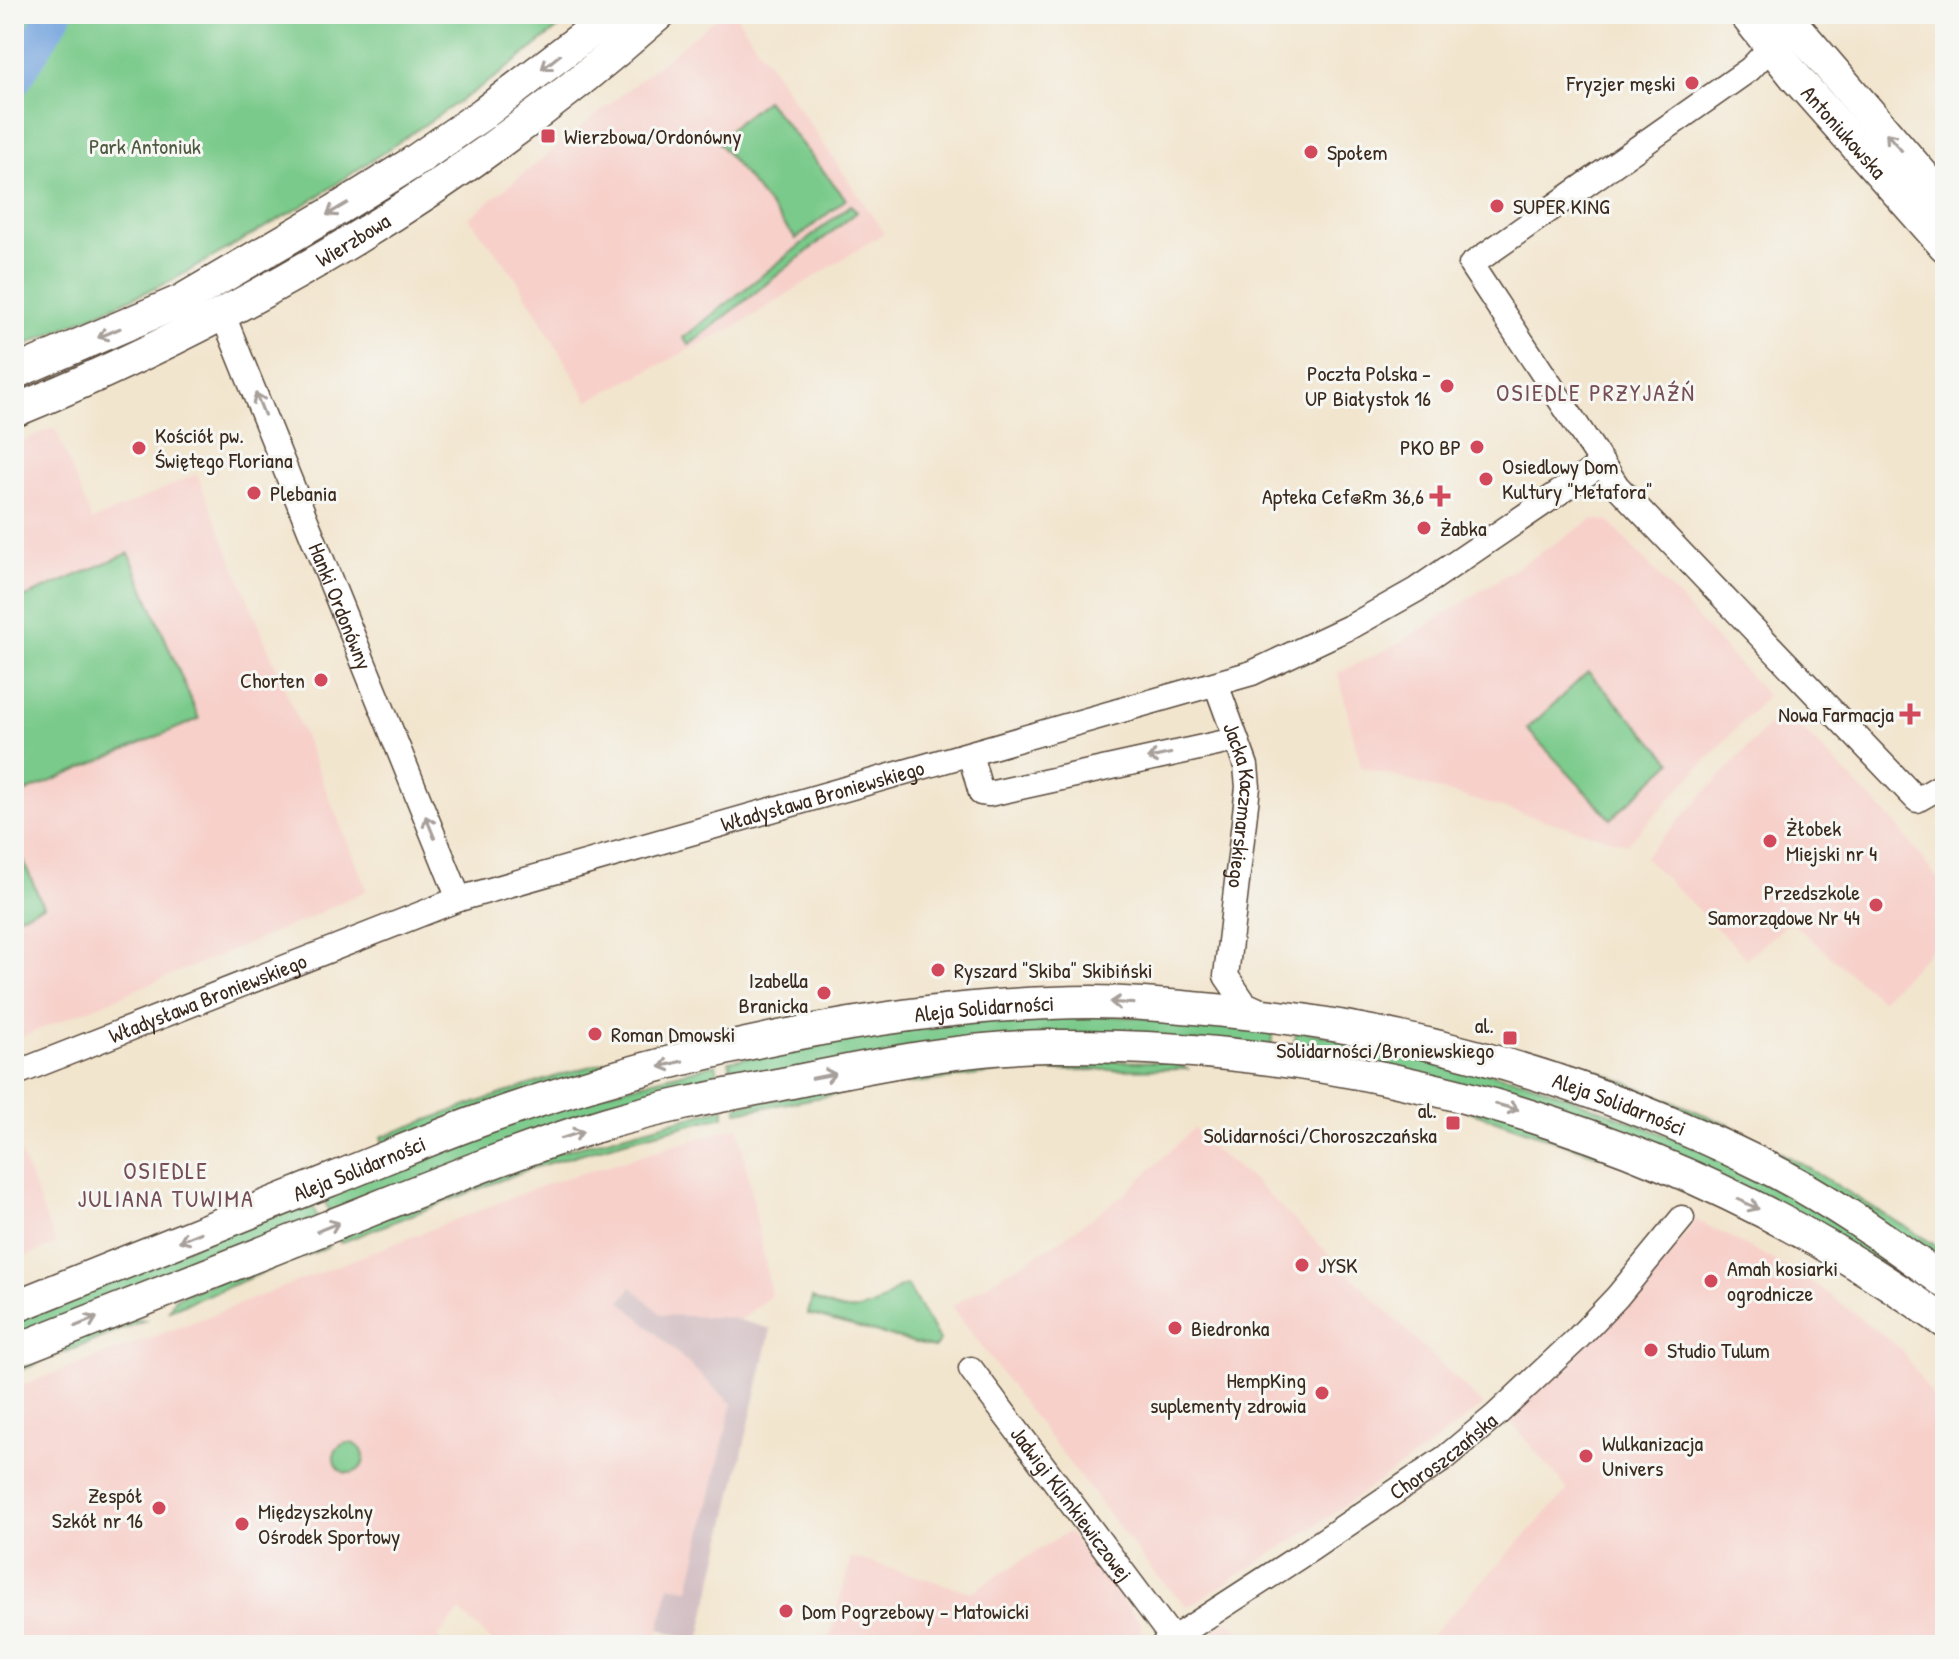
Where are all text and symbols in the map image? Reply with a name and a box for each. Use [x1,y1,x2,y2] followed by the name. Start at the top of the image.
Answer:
[541,53,562,70] one-way arrow
[1566,68,1676,98] place label: Fryzjer męski
[1683,74,1701,92] marker: Fryzjer męski
[1795,79,1894,185] street label: Antoniukowska
[564,121,742,151] place label: Wierzbowa/Ordonówny
[539,127,557,145] marker: Wierzbowa/Ordonówny
[89,131,201,161] park label: Park Antoniuk
[1885,132,1903,152] one-way arrow
[1327,137,1387,167] place label: Społem
[1302,143,1320,161] marker: Społem
[1513,191,1610,221] place label: SUPER KING
[1488,197,1506,215] marker: SUPER KING
[326,201,349,217] one-way arrow
[310,205,396,274] street label: Wierzbowa
[97,326,122,341] one-way arrow
[1305,358,1431,413] place label: Poczta Polska - UP Białystok 16
[1496,376,1696,408] district label: OSIEDLE PRZYJAŹŃ
[1438,377,1456,395] marker: Poczta Polska - UP Białystok 16
[251,392,266,417] one-way arrow
[155,420,293,475] place label: Kościół pw. Świętego Floriana
[1400,432,1461,462] place label: PKO BP
[1468,438,1486,456] marker: PKO BP
[130,439,148,457] marker: Kościół pw. Świętego Floriana
[1502,451,1653,506] place label: Osiedlowy Dom Kultury "Metafora"
[1477,470,1495,488] marker: Osiedlowy Dom Kultury "Metafora"
[270,478,337,508] place label: Plebania
[1262,481,1424,511] place label: Apteka Cef@Rm 36,6
[245,484,263,502] marker: Plebania
[1431,487,1449,505] marker: Apteka Cef@Rm 36,6
[1440,513,1487,543] place label: Żabka
[1415,519,1433,537] marker: Żabka
[302,538,380,674] street label: Hanki Ordonówny
[240,665,305,695] place label: Chorten
[312,671,330,689] marker: Chorten
[1778,699,1894,729] place label: Nowa Farmacja
[1901,705,1919,723] marker: Nowa Farmacja
[1216,718,1263,890] street label: Jacka Kaczmarskiego
[1147,749,1172,764] one-way arrow
[717,752,928,839] street label: Władysława Broniewskiego
[1786,813,1877,868] place label: Żłobek Miejski nr 4
[422,815,436,840] one-way arrow
[1761,832,1779,850] marker: Żłobek Miejski nr 4
[1708,877,1860,932] place label: Przedszkole Samorządowe Nr 44
[1867,896,1885,914] marker: Przedszkole Samorządowe Nr 44
[104,945,311,1050] street label: Władysława Broniewskiego
[954,955,1153,985] place label: Ryszard "Skiba" Skibiński
[929,961,947,979] marker: Ryszard "Skiba" Skibiński
[739,965,808,1020] place label: Izabella Branicka
[815,984,833,1002] marker: Izabella Branicka
[912,988,1055,1029] street label: Aleja Solidarności
[1109,995,1136,1010] one-way arrow
[1276,1010,1494,1065] place label: al. Solidarności/Broniewskiego
[611,1019,735,1049] place label: Roman Dmowski
[586,1025,604,1043] marker: Roman Dmowski
[1501,1029,1519,1047] marker: al. Solidarności/Broniewskiego
[659,1057,685,1072] one-way arrow
[1549,1065,1691,1143] street label: Aleja Solidarności
[811,1067,837,1082] one-way arrow
[1203,1095,1437,1150] place label: al. Solidarności/Choroszczańska
[1493,1101,1519,1116] one-way arrow
[1444,1114,1462,1132] marker: al. Solidarności/Choroszczańska
[558,1127,584,1142] one-way arrow
[288,1128,430,1209] street label: Aleja Solidarności
[77,1154,255,1214] district label: OSIEDLE JULIANA TUWIMA
[1735,1197,1759,1212] one-way arrow
[315,1218,340,1233] one-way arrow
[178,1231,203,1245] one-way arrow
[1318,1250,1358,1280] place label: JYSK
[1727,1253,1838,1308] place label: Amah kosiarki ogrodnicze
[1293,1256,1311,1274] marker: JYSK
[1702,1272,1720,1290] marker: Amah kosiarki ogrodnicze
[1191,1313,1270,1343] place label: Biedronka
[73,1314,98,1328] one-way arrow
[1166,1319,1184,1337] marker: Biedronka
[1667,1335,1770,1365] place label: Studio Tulum
[1642,1341,1660,1359] marker: Studio Tulum
[1150,1365,1306,1420] place label: HempKing suplementy zdrowia
[1313,1384,1331,1402] marker: HempKing suplementy zdrowia
[1383,1405,1504,1507] street label: Choroszczańska
[1004,1420,1139,1587] street label: Jadwigi Klimkiewiczowej
[1602,1428,1704,1483] place label: Wulkanizacja Univers
[1577,1447,1595,1465] marker: Wulkanizacja Univers
[52,1480,143,1535] place label: Zespół Szkół nr 16
[258,1496,400,1551] place label: Międzyszkolny Ośrodek Sportowy
[150,1499,168,1517] marker: Zespół Szkół nr 16
[233,1515,251,1533] marker: Międzyszkolny Ośrodek Sportowy
[802,1596,1030,1626] place label: Dom Pogrzebowy - Matowicki
[777,1602,795,1620] marker: Dom Pogrzebowy - Matowicki

